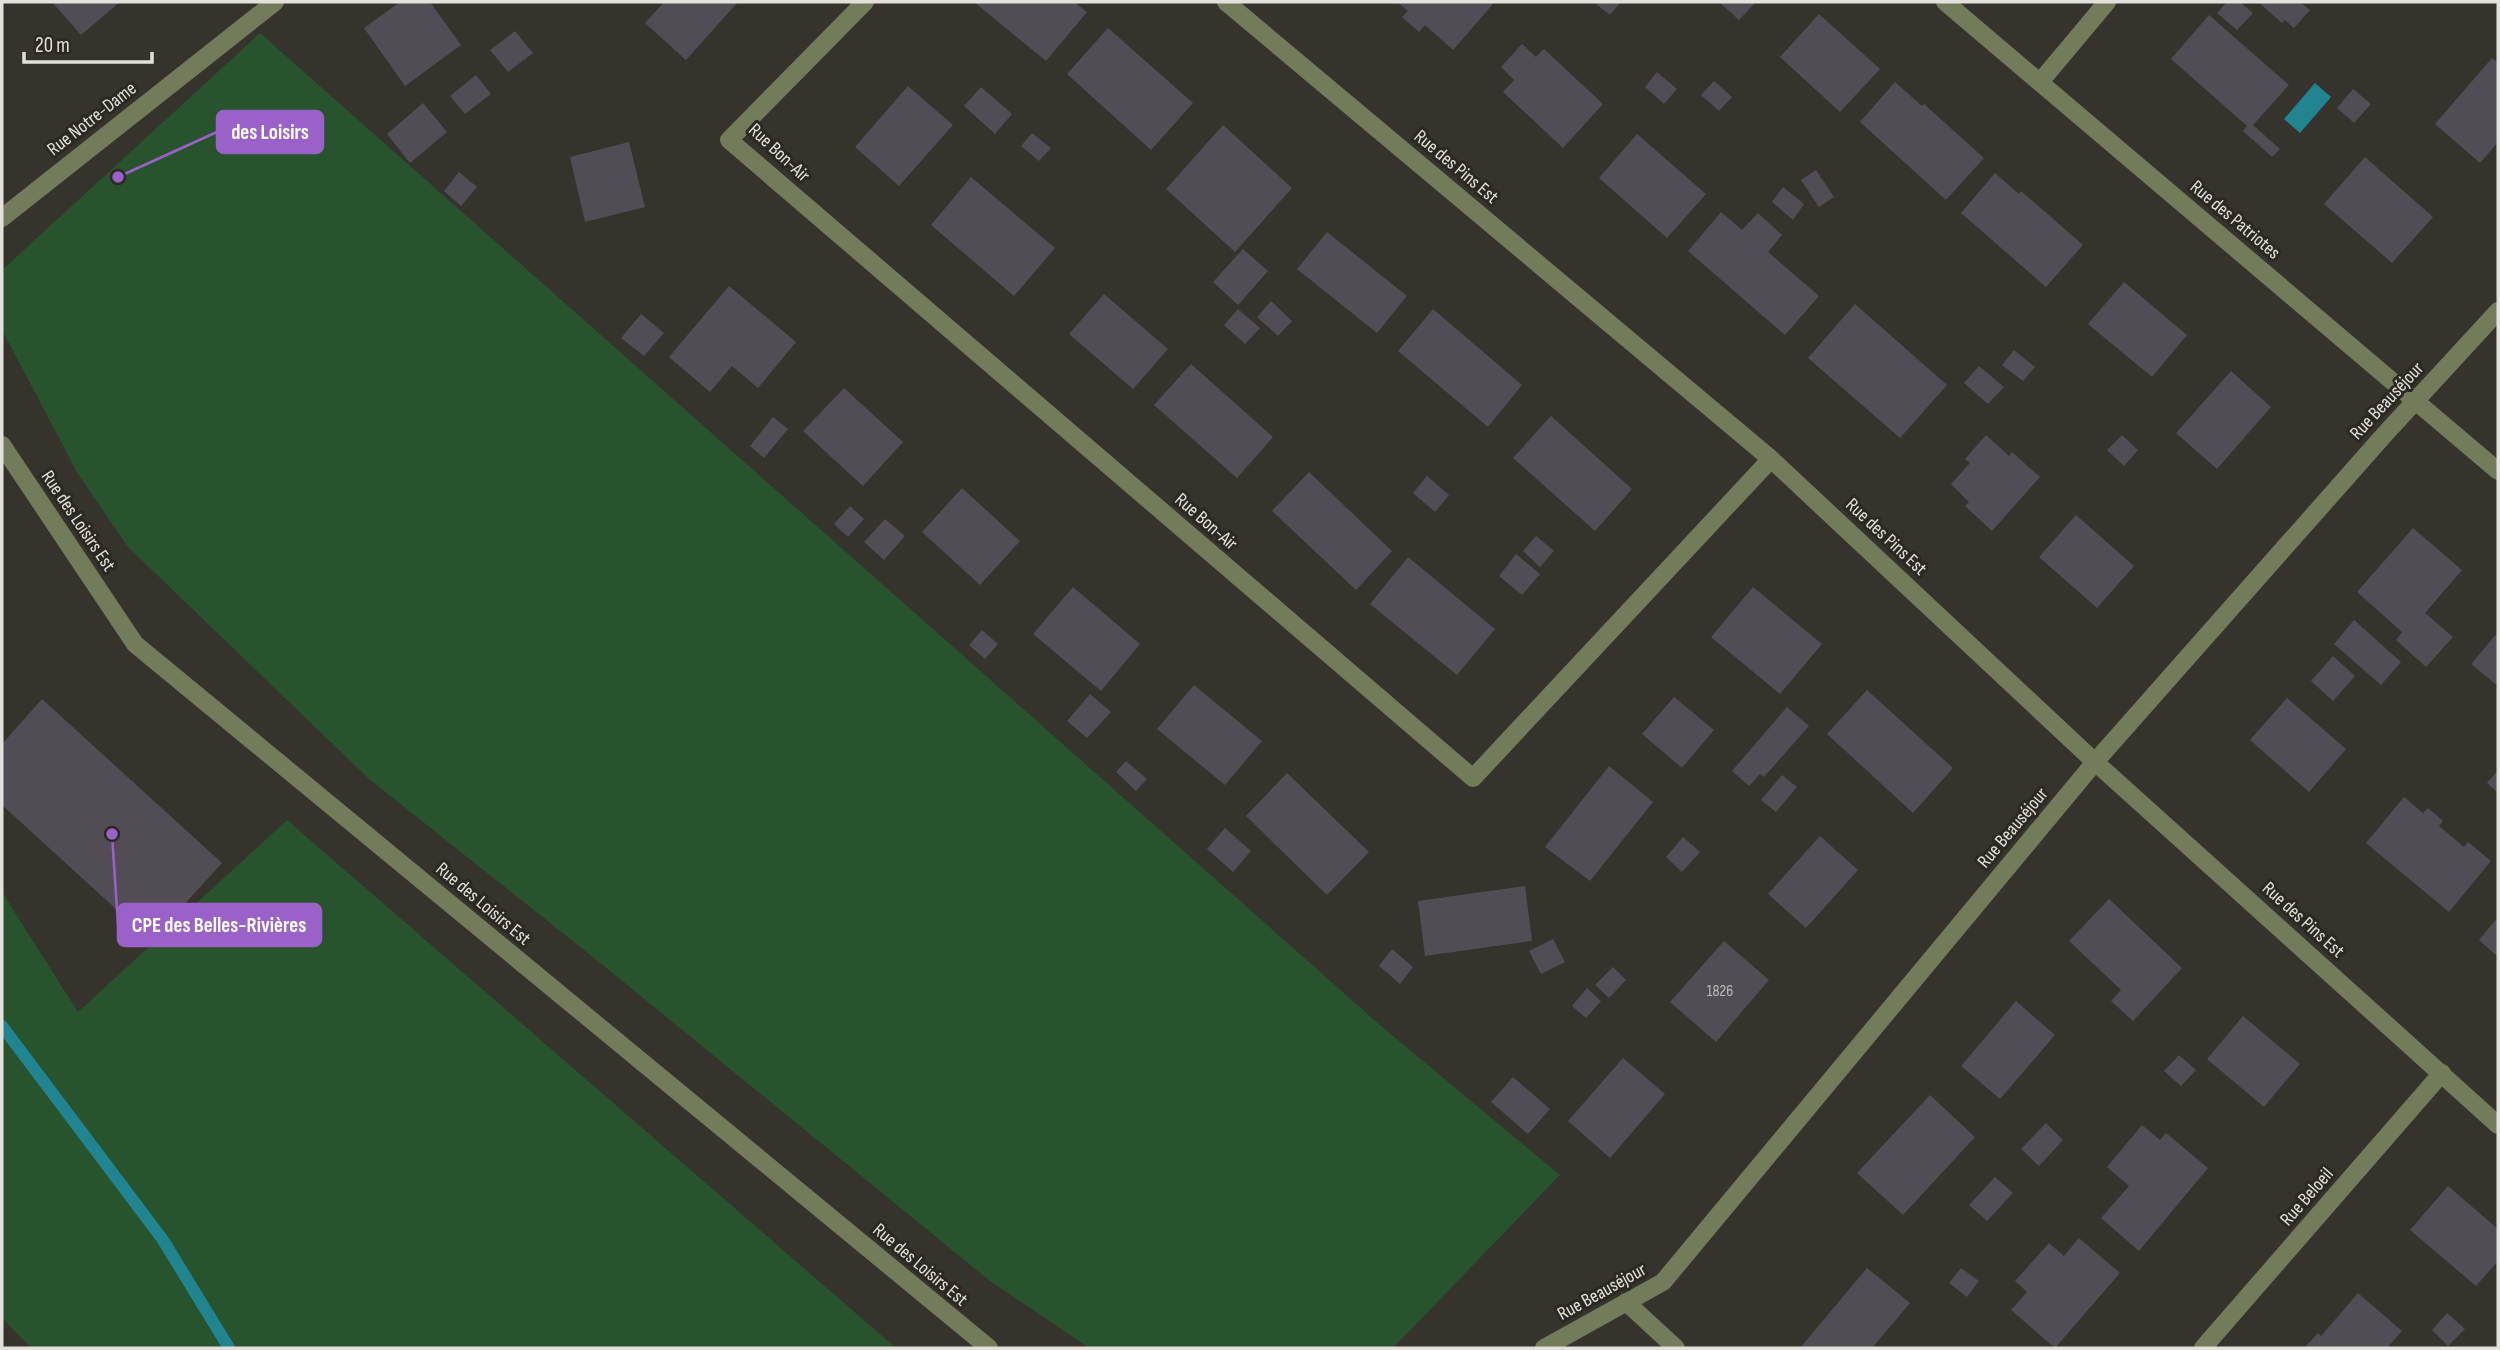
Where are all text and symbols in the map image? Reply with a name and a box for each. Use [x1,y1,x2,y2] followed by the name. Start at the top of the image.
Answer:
[24,21,152,65] scale bar
[35,33,70,58] text: 20 m
[43,77,141,161] street label: Rue Notre-Dame
[217,111,323,153] callout: des Loisirs
[744,119,815,188] street label: Rue Bon-Air
[231,120,309,145] text: des Loisirs
[1409,125,1503,209] street label: Rue des Pins Est
[2185,176,2285,264] street label: Rue des Patriotes
[2345,357,2429,445] street label: Rue Beauséjour
[36,466,120,576] street label: Rue des Loisirs Est
[1170,489,1242,556] street label: Rue Bon-Air
[1841,494,1932,581] street label: Rue des Pins Est
[1973,783,2054,873] street label: Rue Beauséjour
[431,858,535,950] street label: Rue des Loisirs Est
[2257,877,2349,963] street label: Rue des Pins Est
[118,904,321,946] callout: CPE des Belles-Rivières
[132,913,306,938] text: CPE des Belles-Rivières
[1707,982,1733,1001] house number: 1826
[2275,1163,2339,1231] street label: Rue Beloeil
[868,1219,972,1311] street label: Rue des Loisirs Est
[1554,1258,1651,1326] street label: Rue Beauséjour

